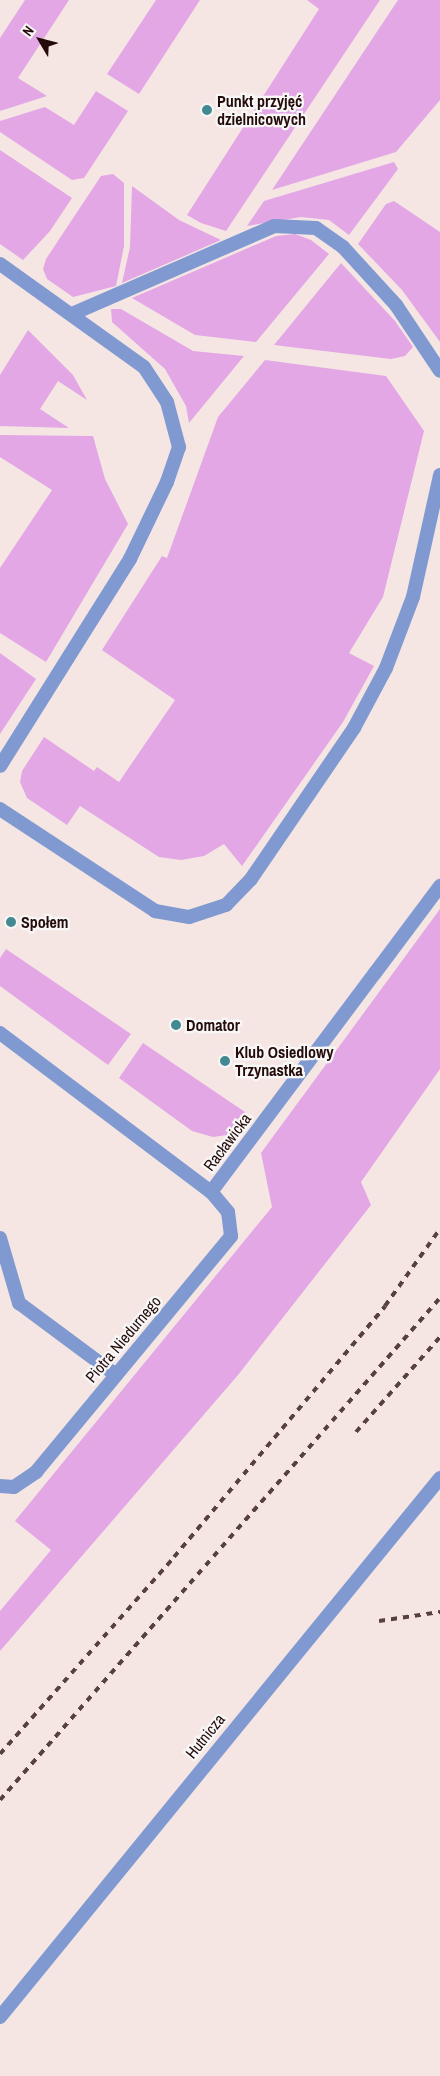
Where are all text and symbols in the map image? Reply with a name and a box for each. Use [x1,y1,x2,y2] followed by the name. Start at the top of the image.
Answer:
[15,15,65,65] north arrow
[18,22,38,40] text: N
[217,91,306,129] place label: Punkt przyjęć dzielnicowych
[201,104,213,116] marker: Punkt przyjęć dzielnicowych
[21,912,68,932] place label: Społem
[5,916,17,928] marker: Społem
[186,1015,240,1035] place label: Domator
[170,1019,182,1031] marker: Domator
[235,1042,333,1080] place label: Klub Osiedlowy Trzynastka
[219,1055,231,1067] marker: Klub Osiedlowy Trzynastka
[199,1109,255,1175] street label: Racławicka
[81,1292,165,1386] street label: Piotra Niedurnego
[181,1710,229,1762] street label: Hutnicza

